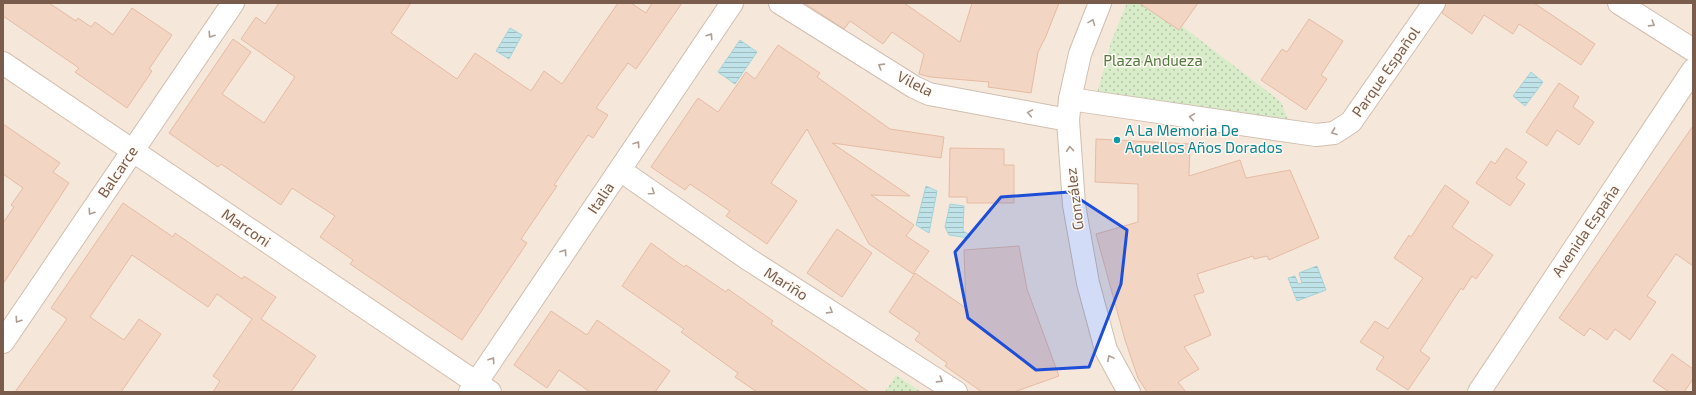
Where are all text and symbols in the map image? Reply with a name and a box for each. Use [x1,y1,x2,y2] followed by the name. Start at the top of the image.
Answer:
[1087,18,1095,25] one-way arrow
[1648,19,1655,27] one-way arrow
[1347,22,1423,120] street label: Parque Español
[208,31,216,38] one-way arrow
[705,34,712,41] one-way arrow
[1103,51,1203,69] park label: Plaza Andueza
[878,63,885,71] one-way arrow
[894,66,936,100] street label: Vilela
[1027,109,1033,117] one-way arrow
[1189,113,1195,122] one-way arrow
[1125,121,1283,156] place label: A La Memoria De Aquellos Años Dorados
[1330,127,1337,135] one-way arrow
[1112,135,1122,145] marker: A La Memoria De Aquellos Años Dorados
[632,141,640,148] one-way arrow
[93,142,141,201] street label: Balcarce
[1066,146,1075,152] one-way arrow
[1061,167,1087,231] street label: González
[583,178,617,217] street label: Italia
[1548,181,1623,280] street label: Avenida España
[647,187,654,194] one-way arrow
[219,204,275,250] street label: Marconi
[89,208,96,215] one-way arrow
[559,249,567,256] one-way arrow
[761,263,812,304] street label: Mariño
[826,306,833,314] one-way arrow
[15,316,23,323] one-way arrow
[1108,355,1115,362] one-way arrow
[487,357,494,364] one-way arrow
[936,375,943,383] one-way arrow

